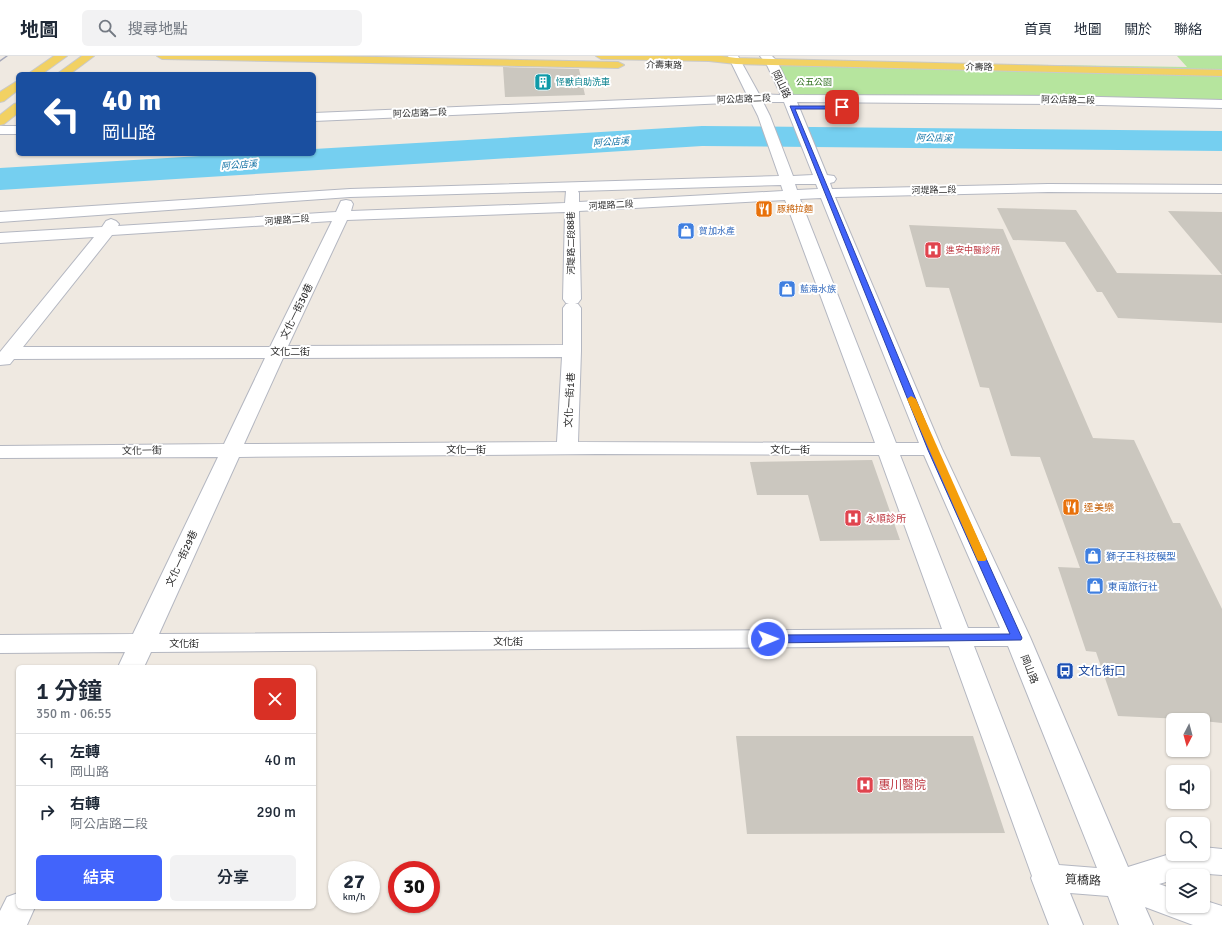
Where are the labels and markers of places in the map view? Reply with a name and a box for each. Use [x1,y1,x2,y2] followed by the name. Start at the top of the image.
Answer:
[533,72,553,92] building icon: 怪獸自助洗車
[556,77,610,88] place label: 怪獸自助洗車
[825,90,859,124] pin
[754,199,774,219] restaurant icon: 豚將拉麵
[777,203,813,215] place label: 豚將拉麵
[676,221,696,241] shop icon: 賀加水產
[699,226,735,237] place label: 賀加水產
[923,240,943,260] hospital icon: 進安中醫診所
[946,245,1000,256] place label: 進安中醫診所
[777,279,797,299] shop icon: 藍海水族
[800,284,836,295] place label: 藍海水族
[1061,497,1081,517] restaurant icon: 達美樂
[1084,502,1114,514] place label: 達美樂
[843,508,863,528] hospital icon: 永順診所
[866,513,906,525] place label: 永順診所
[1083,546,1103,566] shop icon: 獅子王科技模型
[1106,551,1176,563] place label: 獅子王科技模型
[1085,576,1105,596] shop icon: 東南旅行社
[1108,581,1158,593] place label: 東南旅行社
[1055,661,1075,681] bus stop icon: 文化街口
[1078,664,1126,679] place label: 文化街口
[855,775,875,795] hospital icon: 惠川醫院
[878,778,926,793] place label: 惠川醫院

